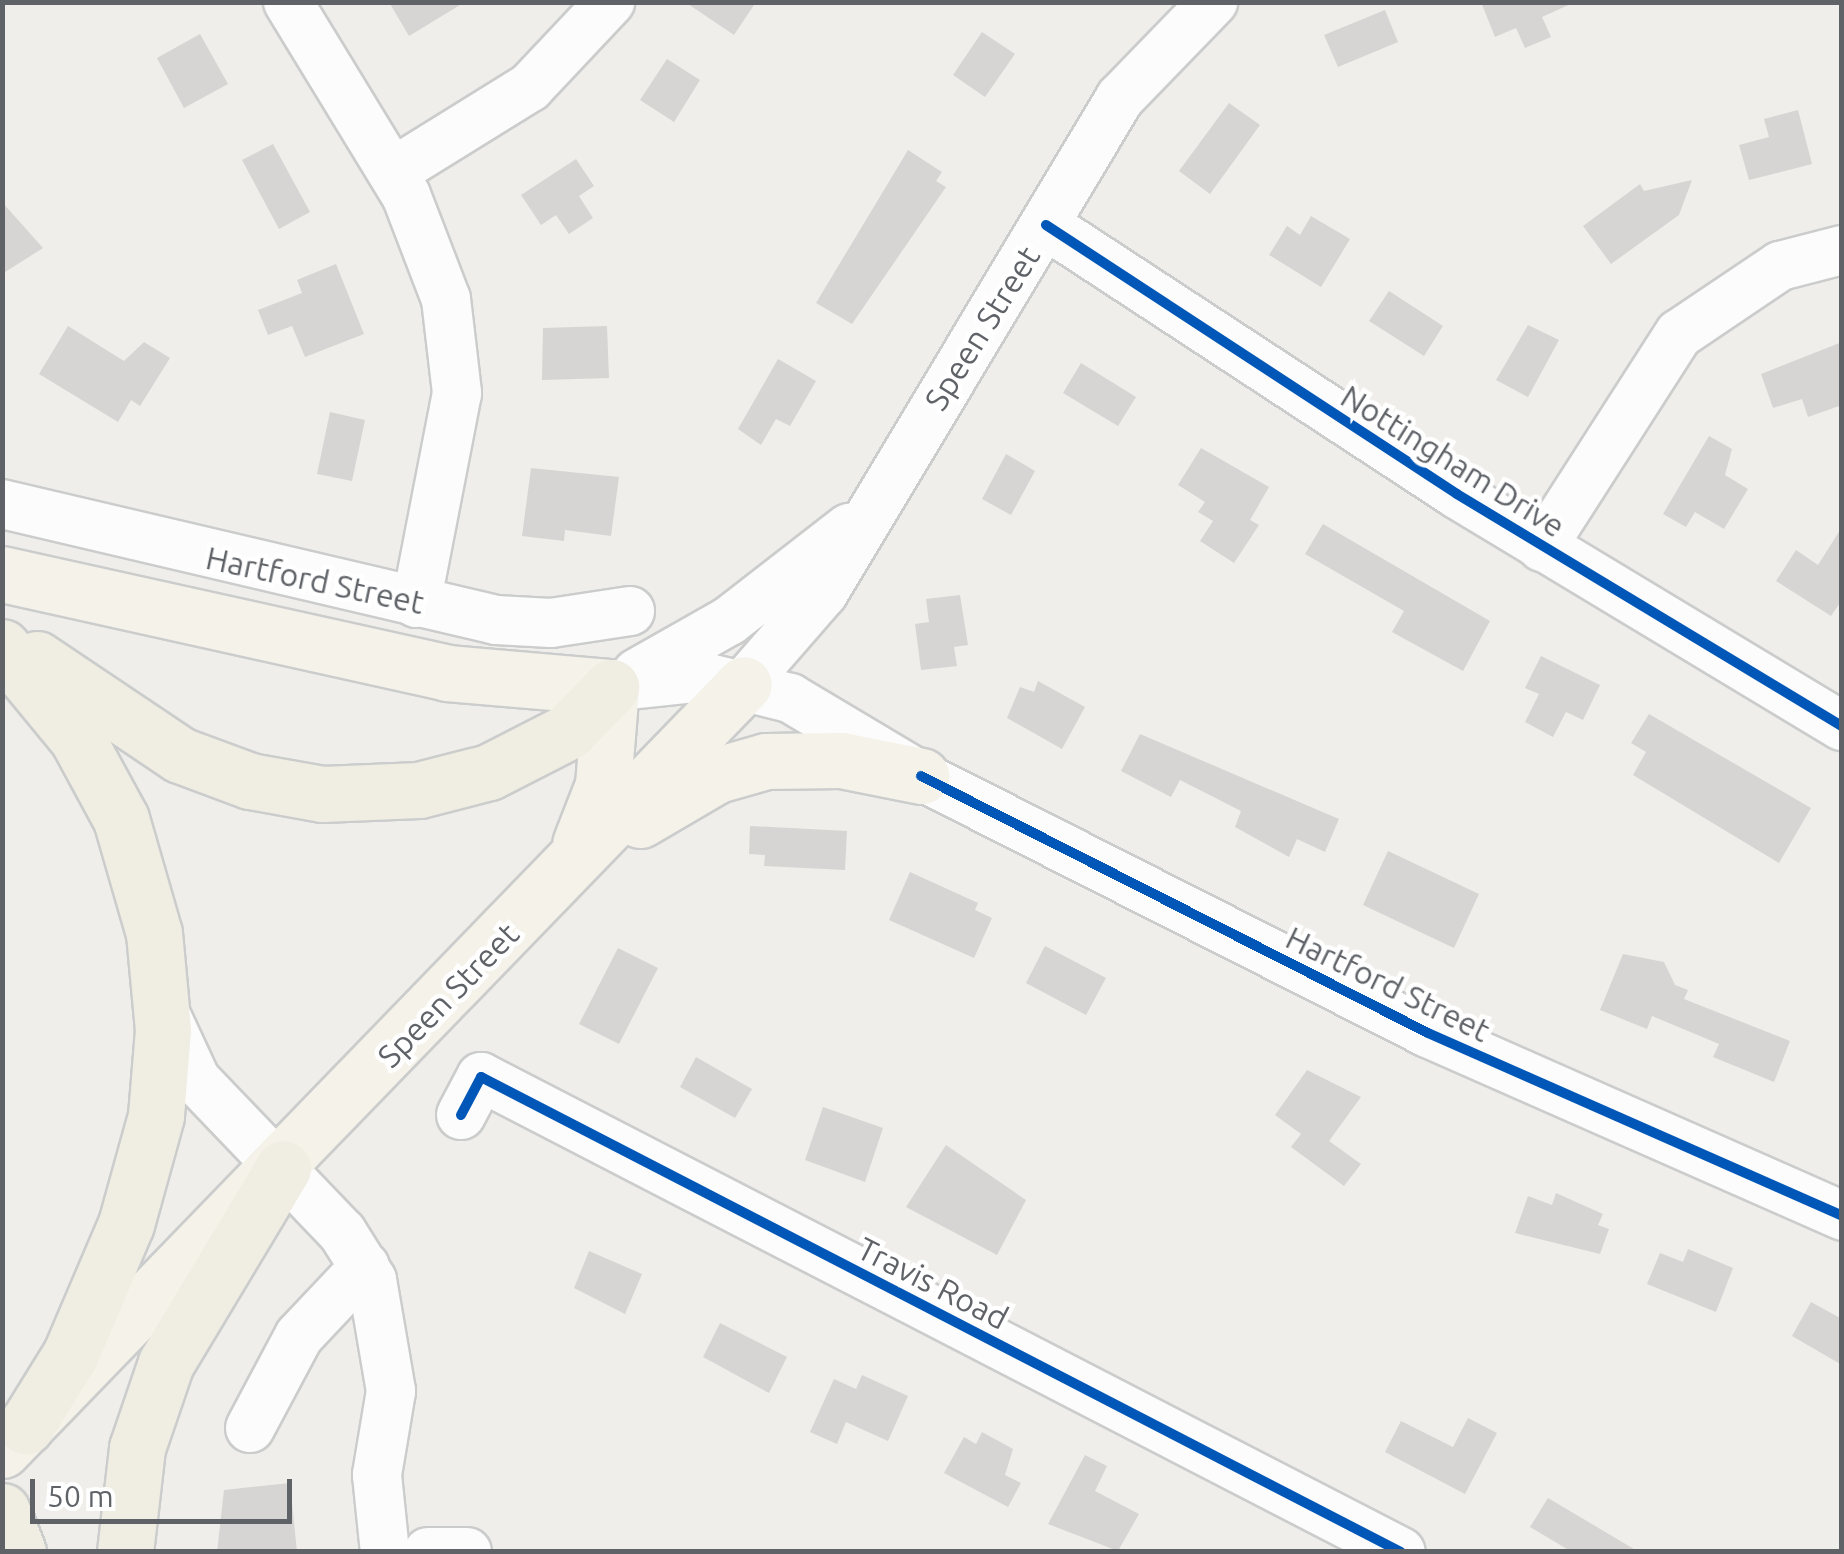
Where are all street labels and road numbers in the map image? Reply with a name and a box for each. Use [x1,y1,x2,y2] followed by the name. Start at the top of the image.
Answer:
[916,239,1048,417] street label: Speen Street
[1334,377,1572,545] street label: Nottingham Drive
[203,538,427,622] street label: Hartford Street
[370,915,526,1075] street label: Speen Street
[1280,918,1496,1050] street label: Hartford Street
[851,1229,1015,1337] street label: Travis Road

